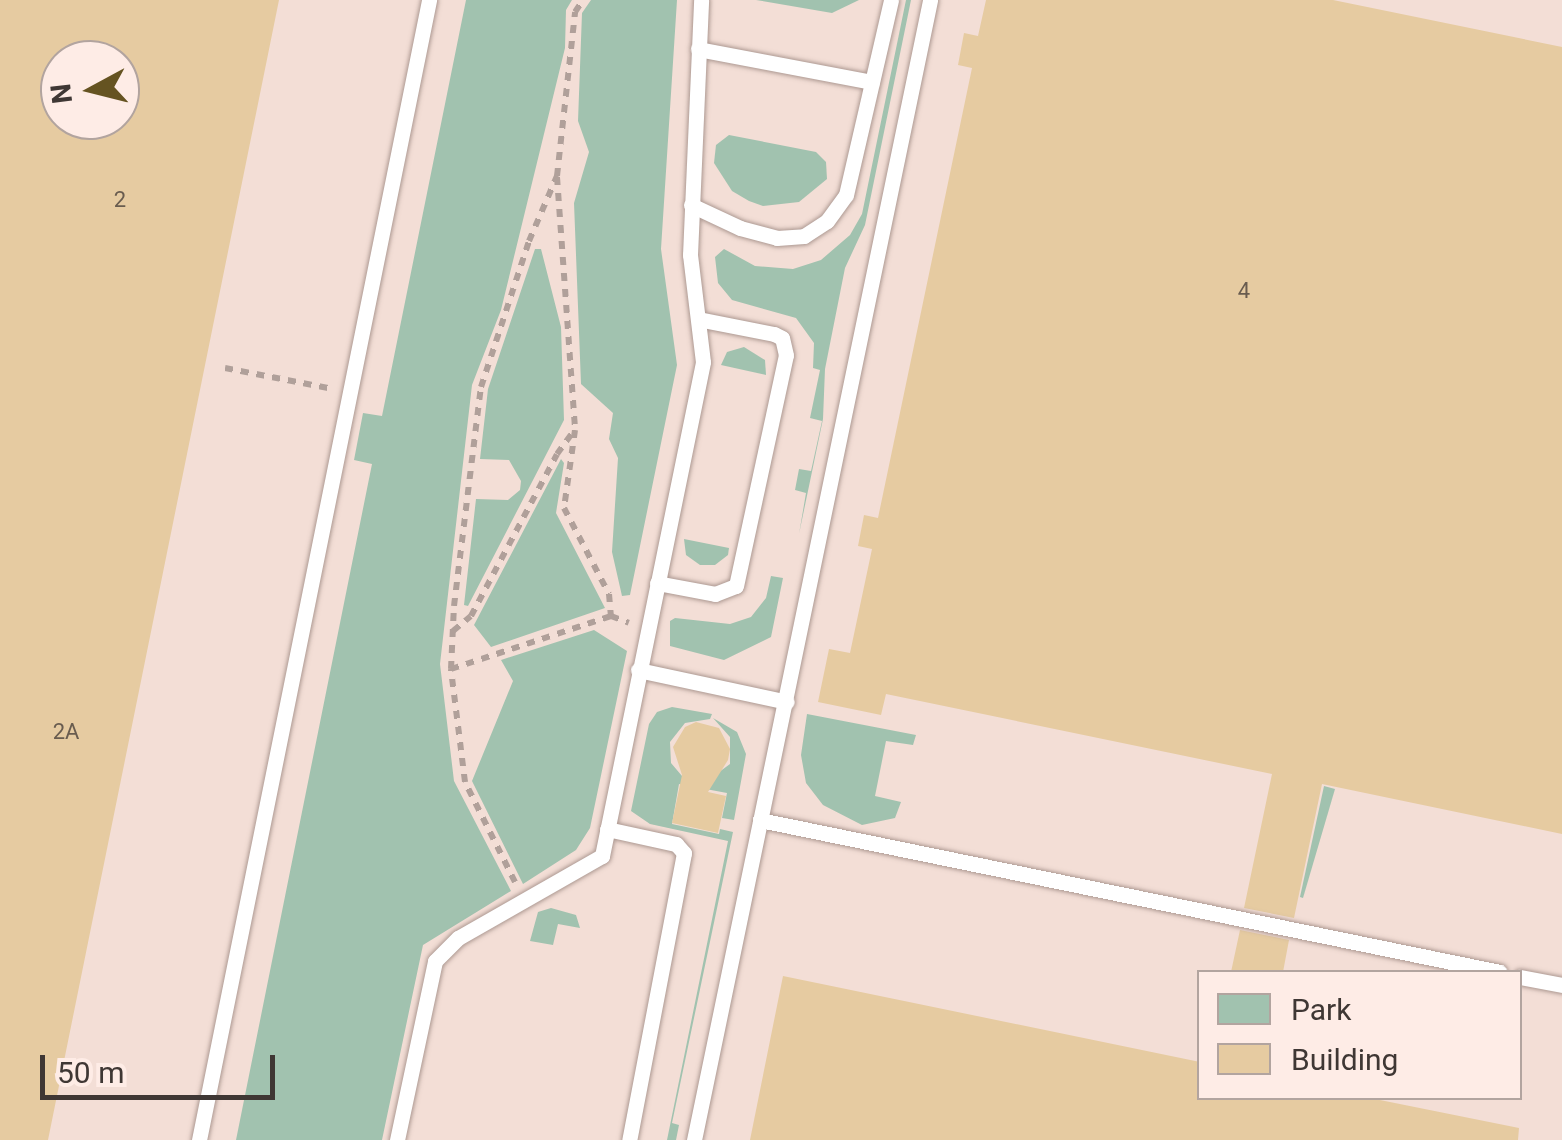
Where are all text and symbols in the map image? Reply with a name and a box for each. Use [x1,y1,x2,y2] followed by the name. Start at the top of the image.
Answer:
[40,40,140,140] north arrow
[44,82,79,105] text: N
[114,187,126,213] house number: 2
[1238,278,1250,304] house number: 4
[53,719,79,745] house number: 2A
[1197,970,1522,1100] legend
[1291,992,1351,1027] text: Park
[45,1035,280,1097] scale bar
[1291,1042,1398,1077] text: Building
[57,1055,124,1090] text: 50 m

